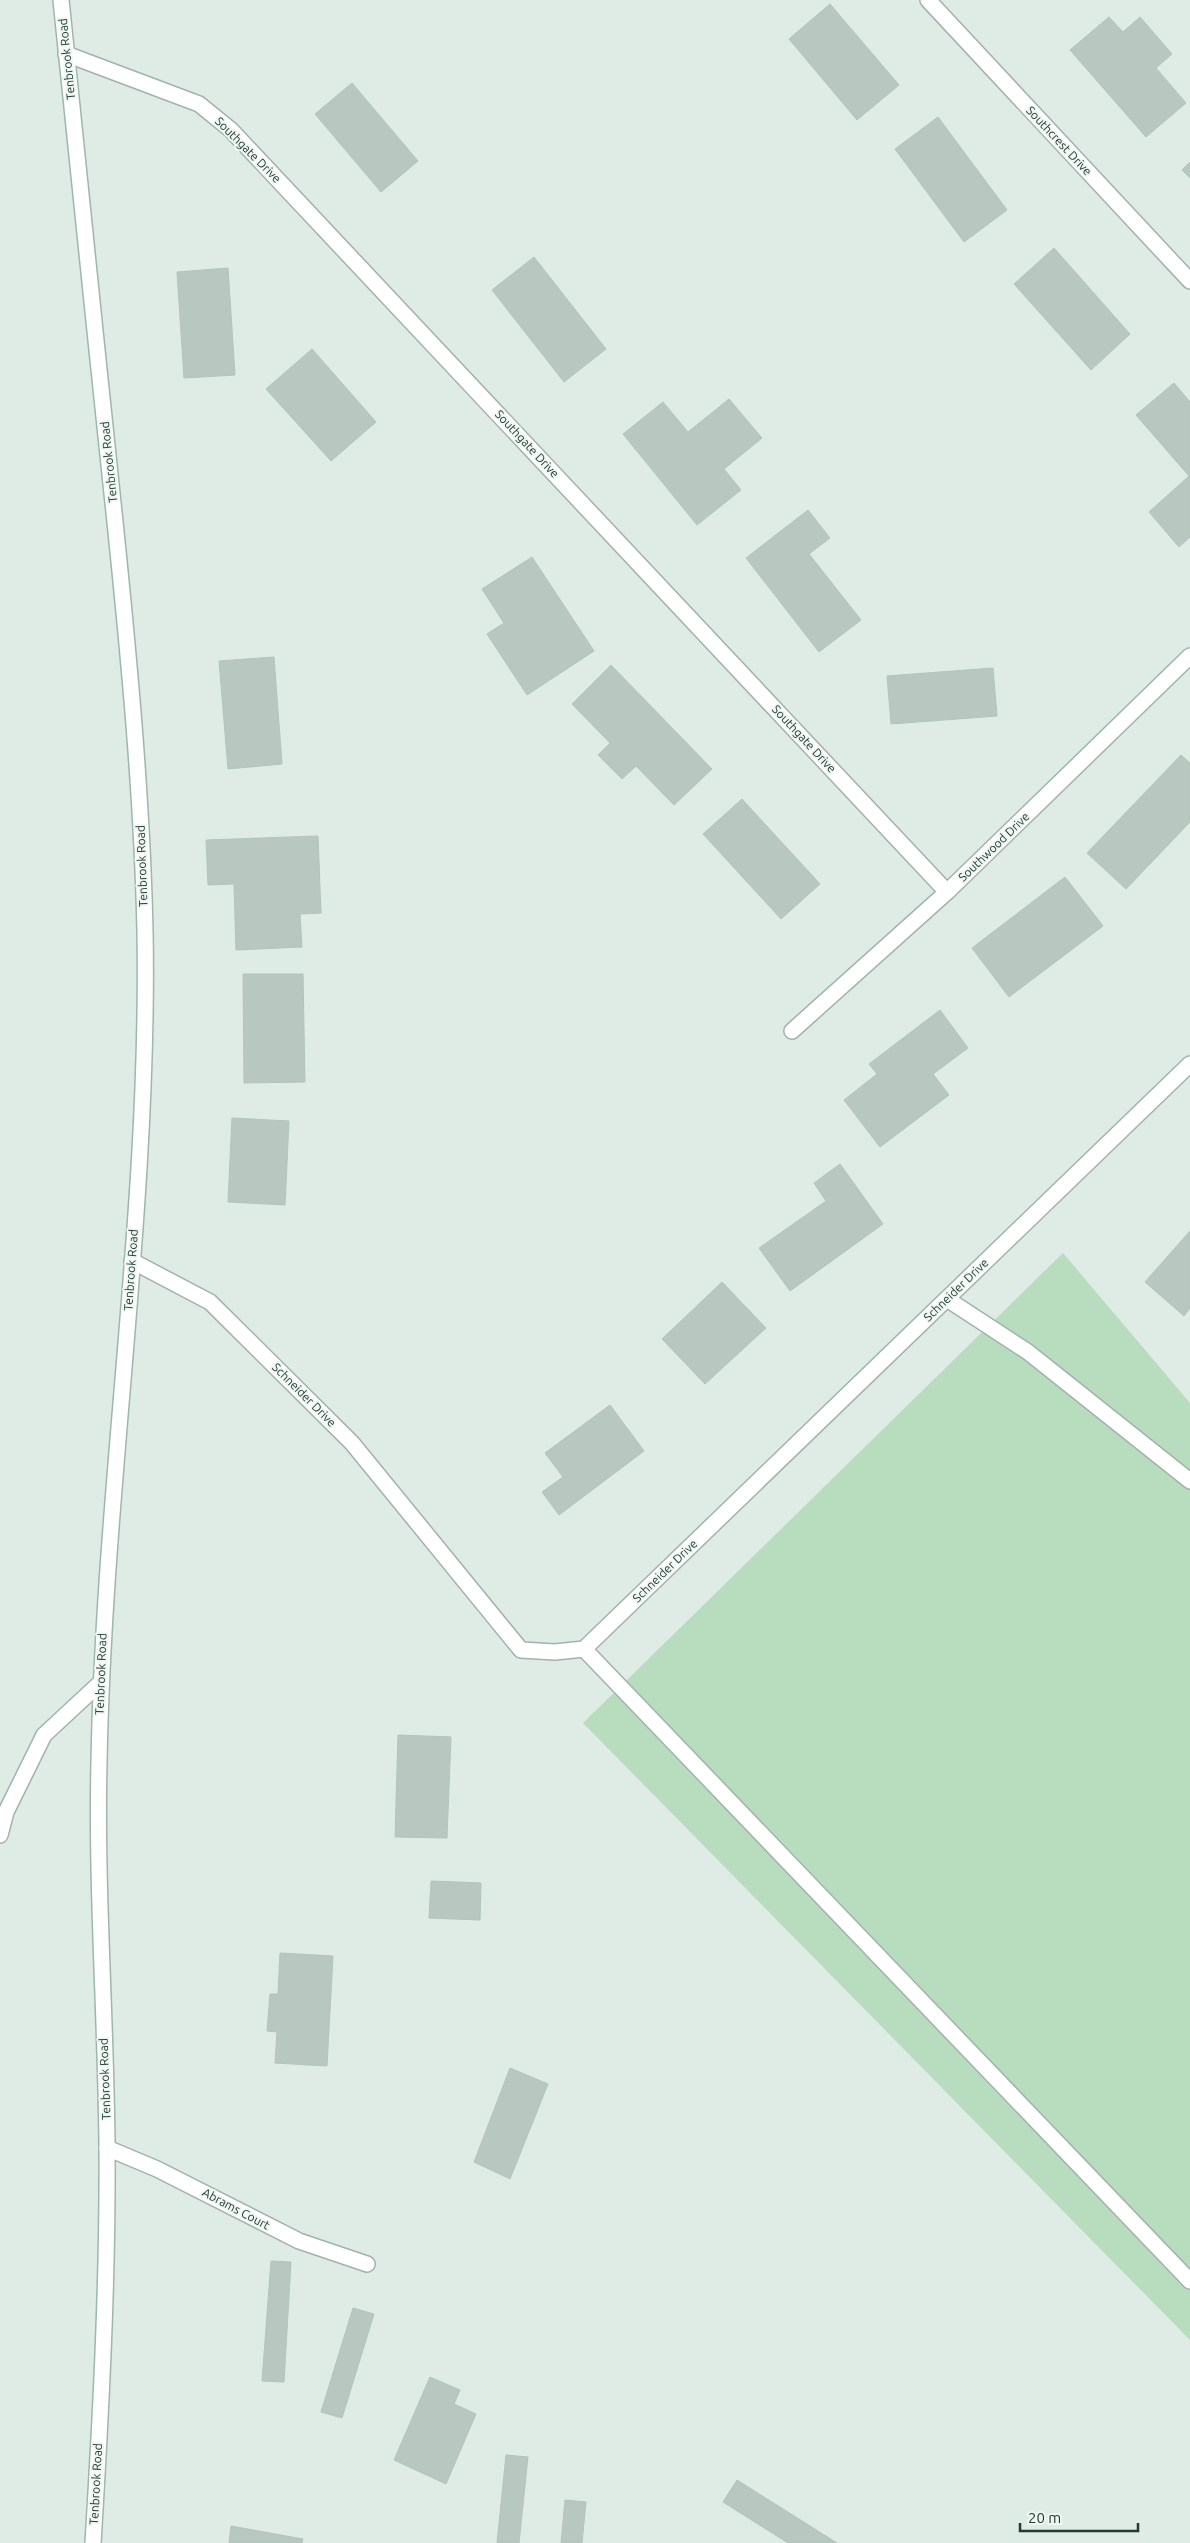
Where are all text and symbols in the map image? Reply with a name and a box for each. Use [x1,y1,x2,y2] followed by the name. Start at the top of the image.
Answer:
[56,18,77,100] street label: Tenbrook Road
[1024,103,1095,178] street label: Southcrest Drive
[213,114,284,185] street label: Southgate Drive
[493,407,562,480] street label: Southgate Drive
[98,421,119,503] street label: Tenbrook Road
[770,702,839,775] street label: Southgate Drive
[956,810,1032,884] street label: Southwood Drive
[134,825,149,907] street label: Tenbrook Road
[121,1229,140,1311] street label: Tenbrook Road
[921,1256,991,1324] street label: Schneider Drive
[270,1360,339,1429] street label: Schneider Drive
[630,1537,700,1605] street label: Schneider Drive
[93,1633,108,1715] street label: Tenbrook Road
[97,2038,112,2120] street label: Tenbrook Road
[200,2185,272,2232] street label: Abrams Court
[87,2443,104,2525] street label: Tenbrook Road
[1020,2500,1138,2532] scale bar
[1028,2509,1061,2526] text: 20 m

